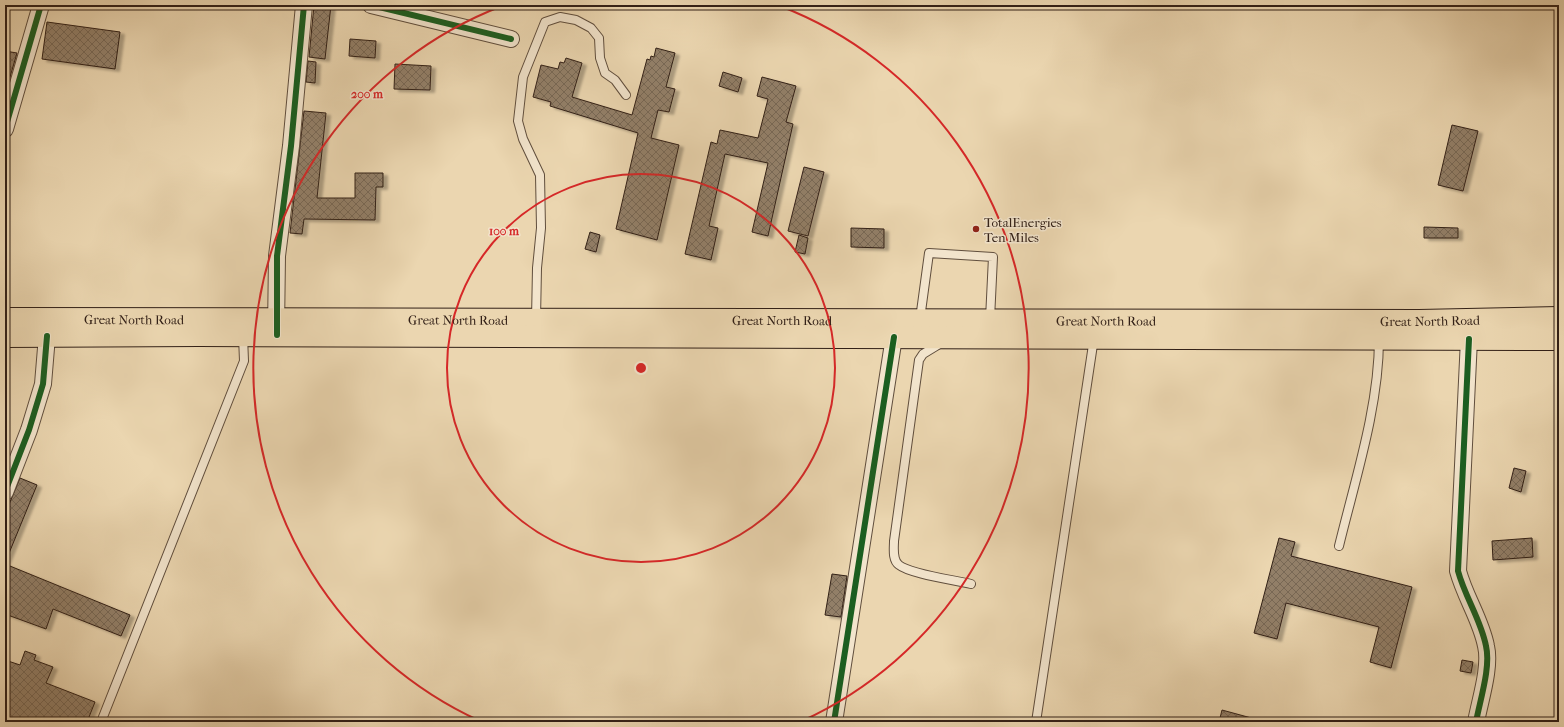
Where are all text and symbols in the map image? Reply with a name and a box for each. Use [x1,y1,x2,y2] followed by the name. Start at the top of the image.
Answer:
[351,87,384,101] text: 200 m
[984,215,1062,245] place label: TotalEnergies Ten Miles
[489,224,520,238] text: 100 m
[971,224,981,234] marker: TotalEnergies Ten Miles
[84,312,185,327] street label: Great North Road
[408,313,509,328] street label: Great North Road
[732,313,833,328] street label: Great North Road
[1056,313,1157,329] street label: Great North Road
[1380,313,1481,329] street label: Great North Road
[634,361,648,375] centre of rings

